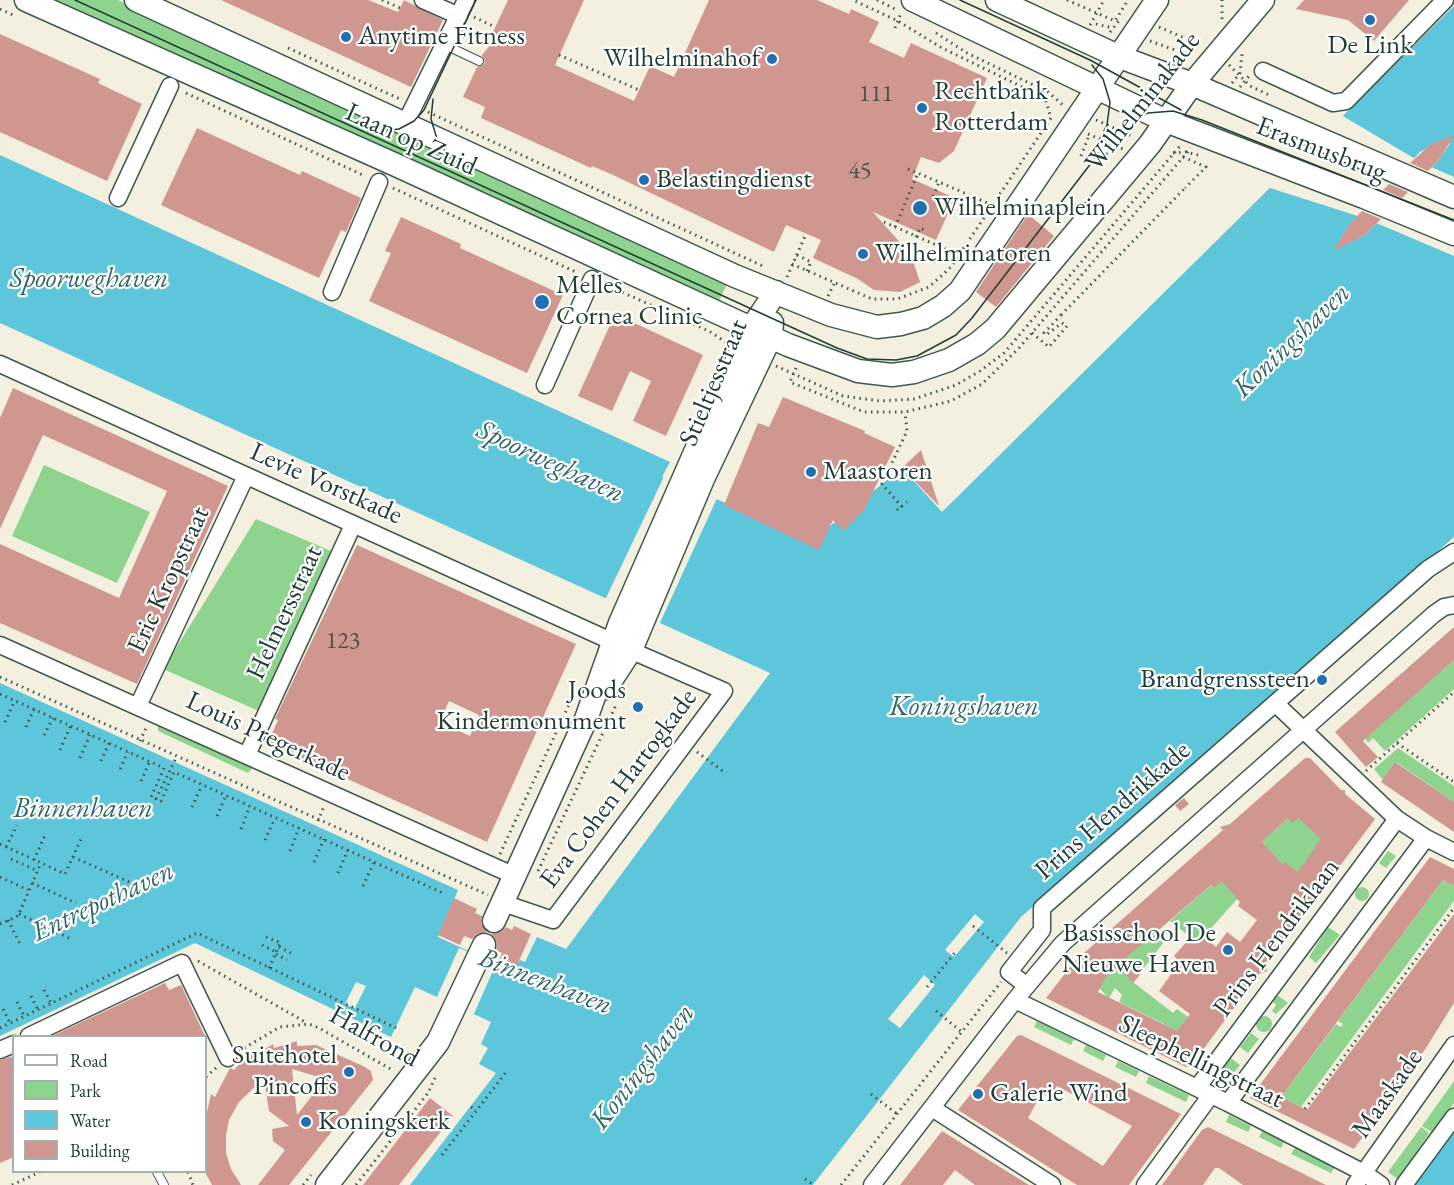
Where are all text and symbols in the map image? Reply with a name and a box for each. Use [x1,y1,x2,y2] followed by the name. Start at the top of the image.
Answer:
[1363,13,1377,27] marker: De Link
[358,21,525,53] place label: Anytime Fitness
[1078,26,1208,178] street label: Wilhelminakade
[339,30,353,44] marker: Anytime Fitness
[1327,30,1413,62] place label: De Link
[603,43,760,75] place label: Wilhelminahof
[765,52,779,66] marker: Wilhelminahof
[934,76,1049,139] place label: Rechtbank Rotterdam
[859,80,893,108] house number: 111
[340,97,482,183] street label: Laan op Zuid
[915,101,929,115] marker: Rechtbank Rotterdam
[1251,110,1391,190] street label: Erasmusbrug
[848,157,872,185] house number: 45
[656,164,812,196] place label: Belastingdienst
[637,173,651,187] marker: Belastingdienst
[934,192,1106,224] place label: Wilhelminaplein
[911,199,929,217] marker: Wilhelminaplein
[875,238,1051,270] place label: Wilhelminatoren
[856,247,870,261] marker: Wilhelminatoren
[10,262,168,296] water label: Spoorweghaven
[556,270,703,333] place label: Melles Cornea Clinic
[1227,277,1357,405] water label: Koningshaven
[533,293,551,311] marker: Melles Cornea Clinic
[673,315,755,451] street label: Stieltjesstraat
[471,413,629,511] water label: Spoorweghaven
[245,436,407,532] street label: Levie Vorstkade
[823,456,933,488] place label: Maastoren
[804,465,818,479] marker: Maastoren
[121,501,217,659] street label: Eric Kropstraat
[240,541,330,685] street label: Helmersstraat
[326,627,360,655] house number: 123
[1140,664,1310,696] place label: Brandgrenssteen
[1315,673,1329,687] marker: Brandgrenssteen
[436,675,626,738] place label: Joods Kindermonument
[534,683,704,895] street label: Eva Cohen Hartogkade
[181,685,355,789] street label: Louis Pregerkade
[889,690,1039,724] water label: Koningshaven
[631,700,645,714] marker: Joods Kindermonument
[1029,735,1197,887] street label: Prins Hendrikkade
[13,792,153,826] water label: Binnenhaven
[1207,852,1347,1024] street label: Prins Hendriklaan
[27,854,179,950] water label: Entrepothaven
[1061,918,1216,981] place label: Basisschool De Nieuwe Haven
[474,941,616,1023] water label: Binnenhaven
[1221,943,1235,957] marker: Basisschool De Nieuwe Haven
[584,998,702,1136] water label: Koningshaven
[323,999,425,1075] street label: Halfrond
[1113,1008,1289,1116] street label: Sleephellingstraat
[12,1035,207,1173] legend
[232,1040,337,1103] place label: Suitehotel Pincoffs
[1346,1043,1430,1145] street label: Maaskade
[70,1049,108,1072] text: Road
[342,1065,356,1079] marker: Suitehotel Pincoffs
[990,1078,1128,1110] place label: Galerie Wind
[70,1079,101,1102] text: Park
[971,1087,985,1101] marker: Galerie Wind
[318,1106,450,1138] place label: Koningskerk
[70,1109,111,1132] text: Water
[299,1115,313,1129] marker: Koningskerk
[70,1139,130,1162] text: Building

